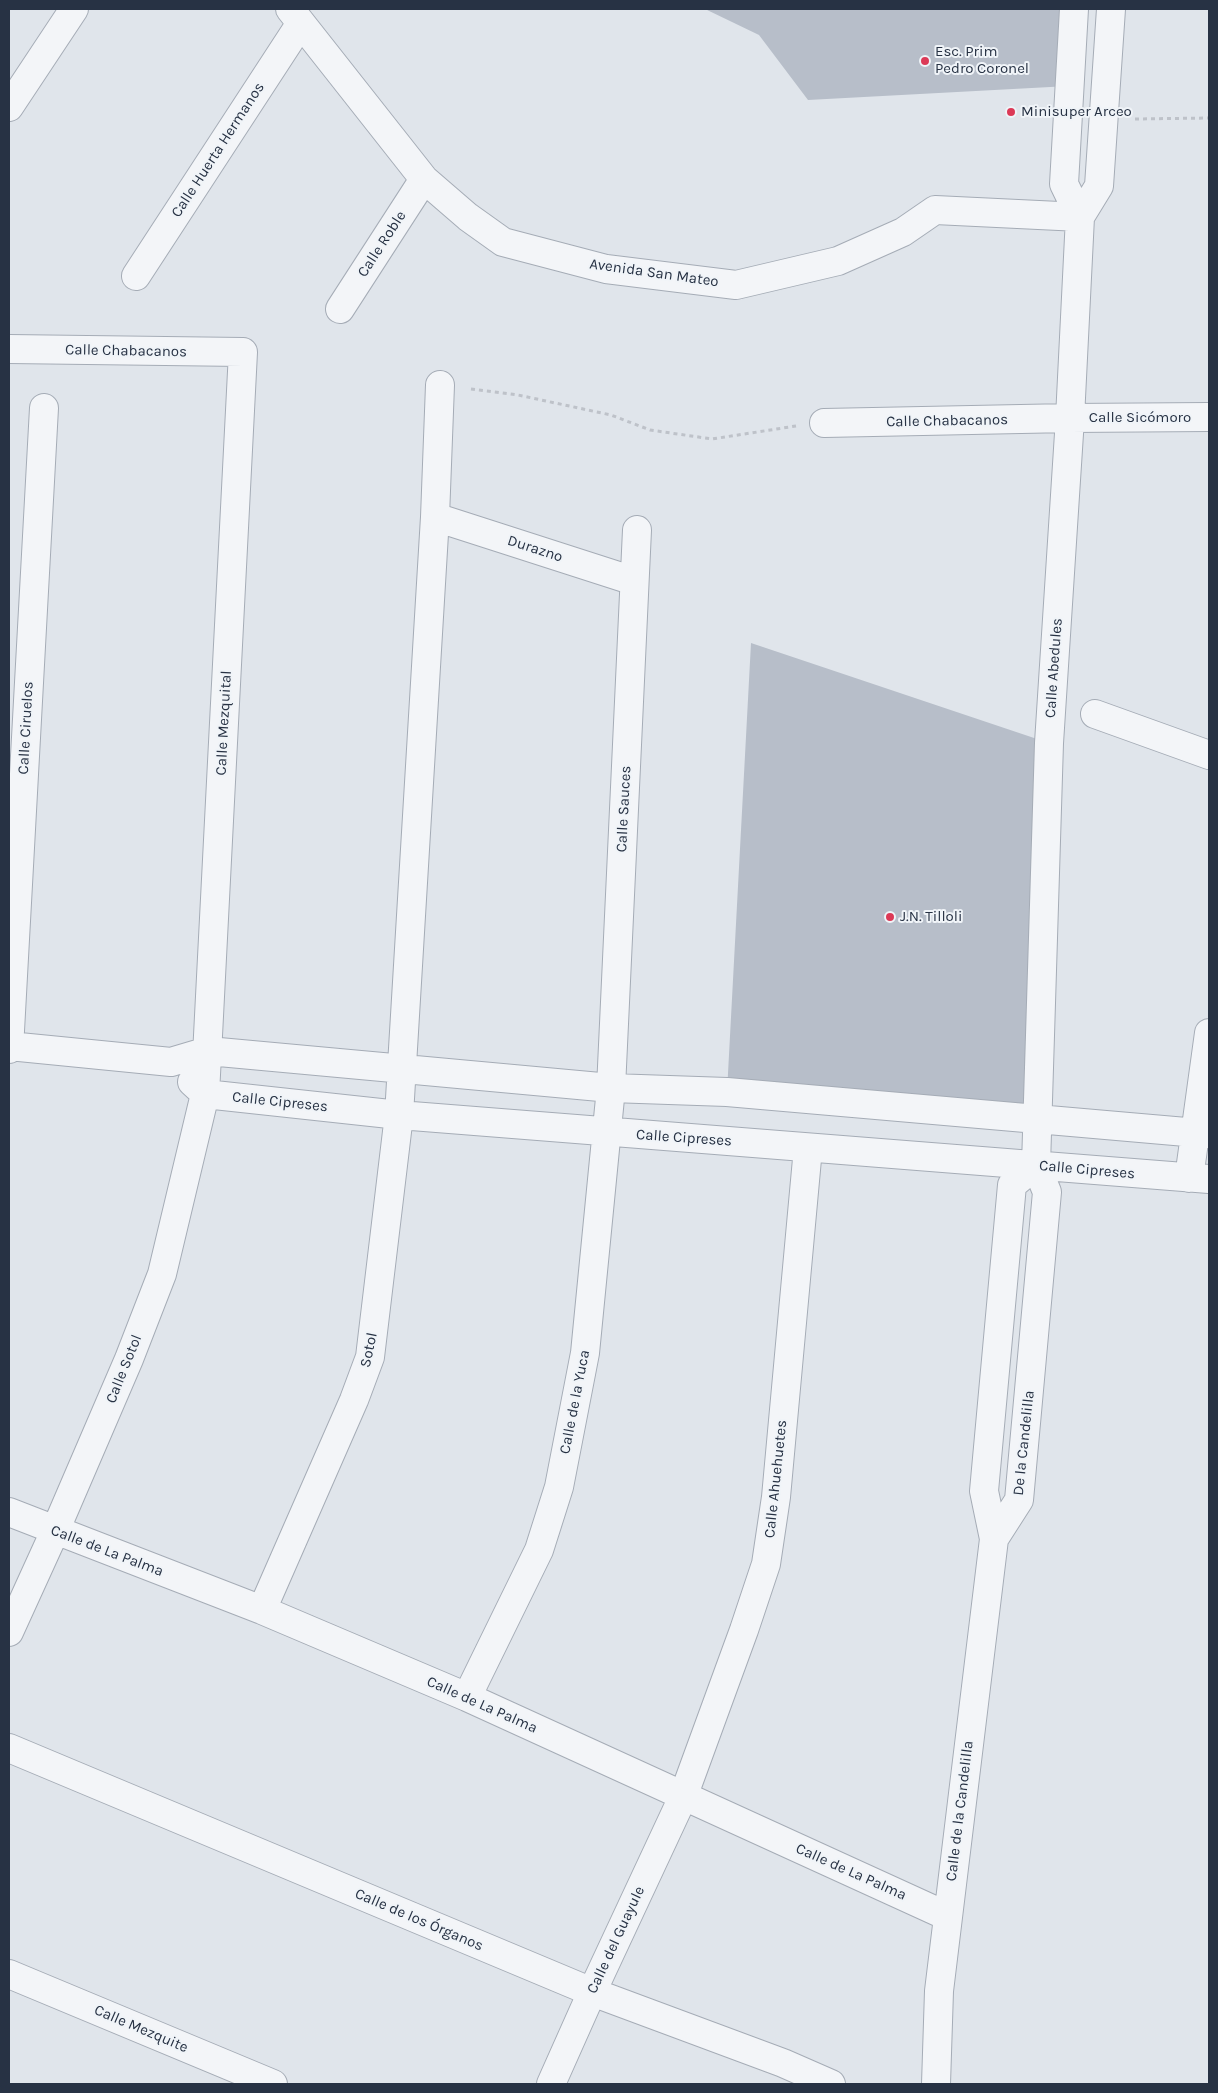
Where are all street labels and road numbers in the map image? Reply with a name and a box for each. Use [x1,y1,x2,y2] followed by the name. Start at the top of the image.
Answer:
[168,79,268,221] street label: Calle Huerta Hermanos
[354,208,410,280] street label: Calle Roble
[588,255,720,291] street label: Avenida San Mateo
[65,341,187,361] street label: Calle Chabacanos
[1089,409,1191,427] street label: Calle Sicómoro
[886,411,1008,431] street label: Calle Chabacanos
[505,532,565,566] street label: Durazno
[1042,617,1066,719] street label: Calle Abedules
[212,670,236,776] street label: Calle Mezquital
[15,681,37,775] street label: Calle Ciruelos
[613,765,635,853] street label: Calle Sauces
[231,1088,329,1116] street label: Calle Cipreses
[635,1126,733,1150] street label: Calle Cipreses
[1038,1157,1136,1183] street label: Calle Cipreses
[357,1331,381,1369] street label: Sotol
[102,1332,146,1406] street label: Calle Sotol
[556,1348,594,1456] street label: Calle de la Yuca
[1010,1390,1038,1496] street label: De la Candelilla
[761,1419,791,1539] street label: Calle Ahuehuetes
[48,1521,166,1581] street label: Calle de La Palma
[424,1673,540,1737] street label: Calle de La Palma
[942,1740,978,1882] street label: Calle de la Candelilla
[793,1840,909,1904] street label: Calle de La Palma
[583,1883,649,1997] street label: Calle del Guayule
[352,1885,486,1955] street label: Calle de los Órganos
[91,2001,191,2057] street label: Calle Mezquite

